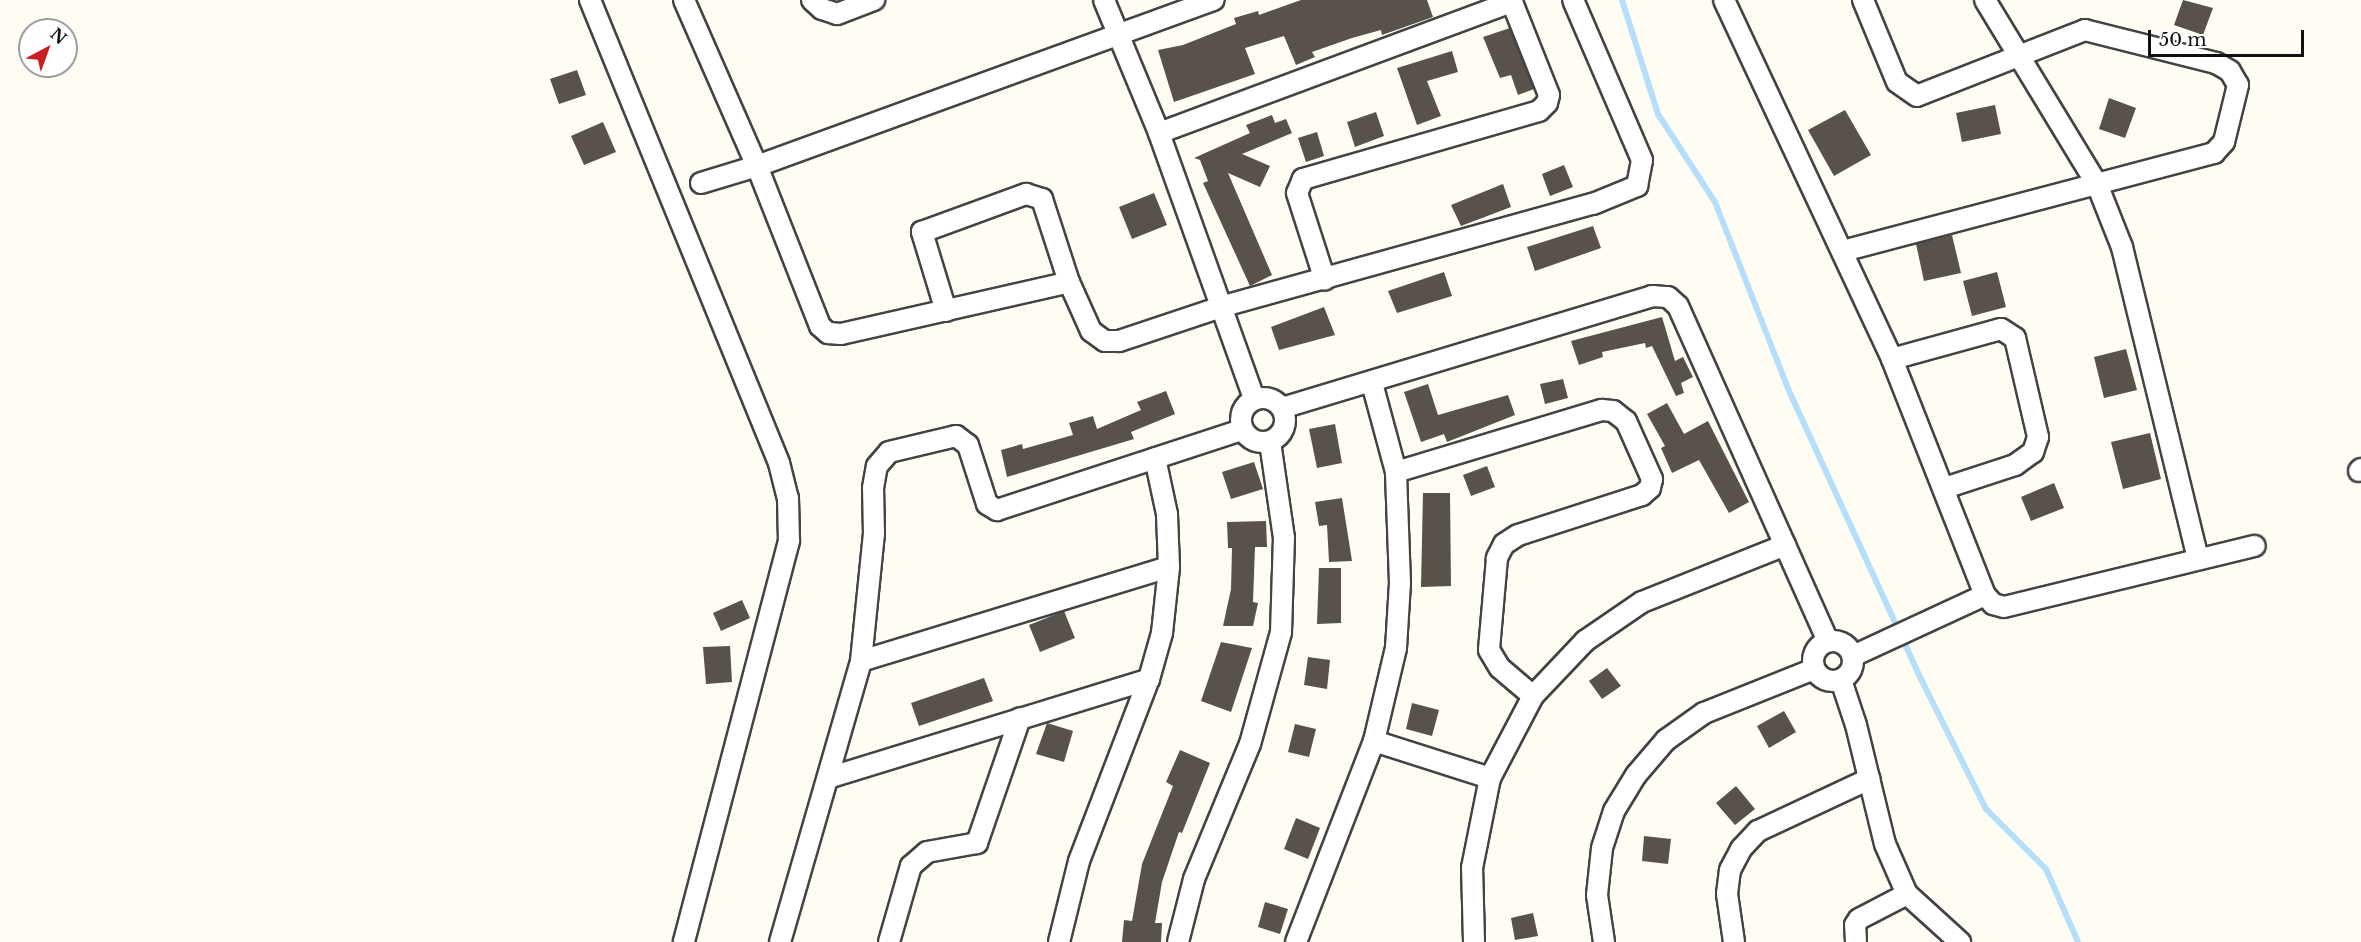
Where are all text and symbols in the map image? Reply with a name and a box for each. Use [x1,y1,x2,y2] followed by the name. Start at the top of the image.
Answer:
[18,18,78,78] north arrow
[2151,18,2307,56] scale bar
[46,23,71,48] text: N
[2159,29,2207,51] text: 50 m

